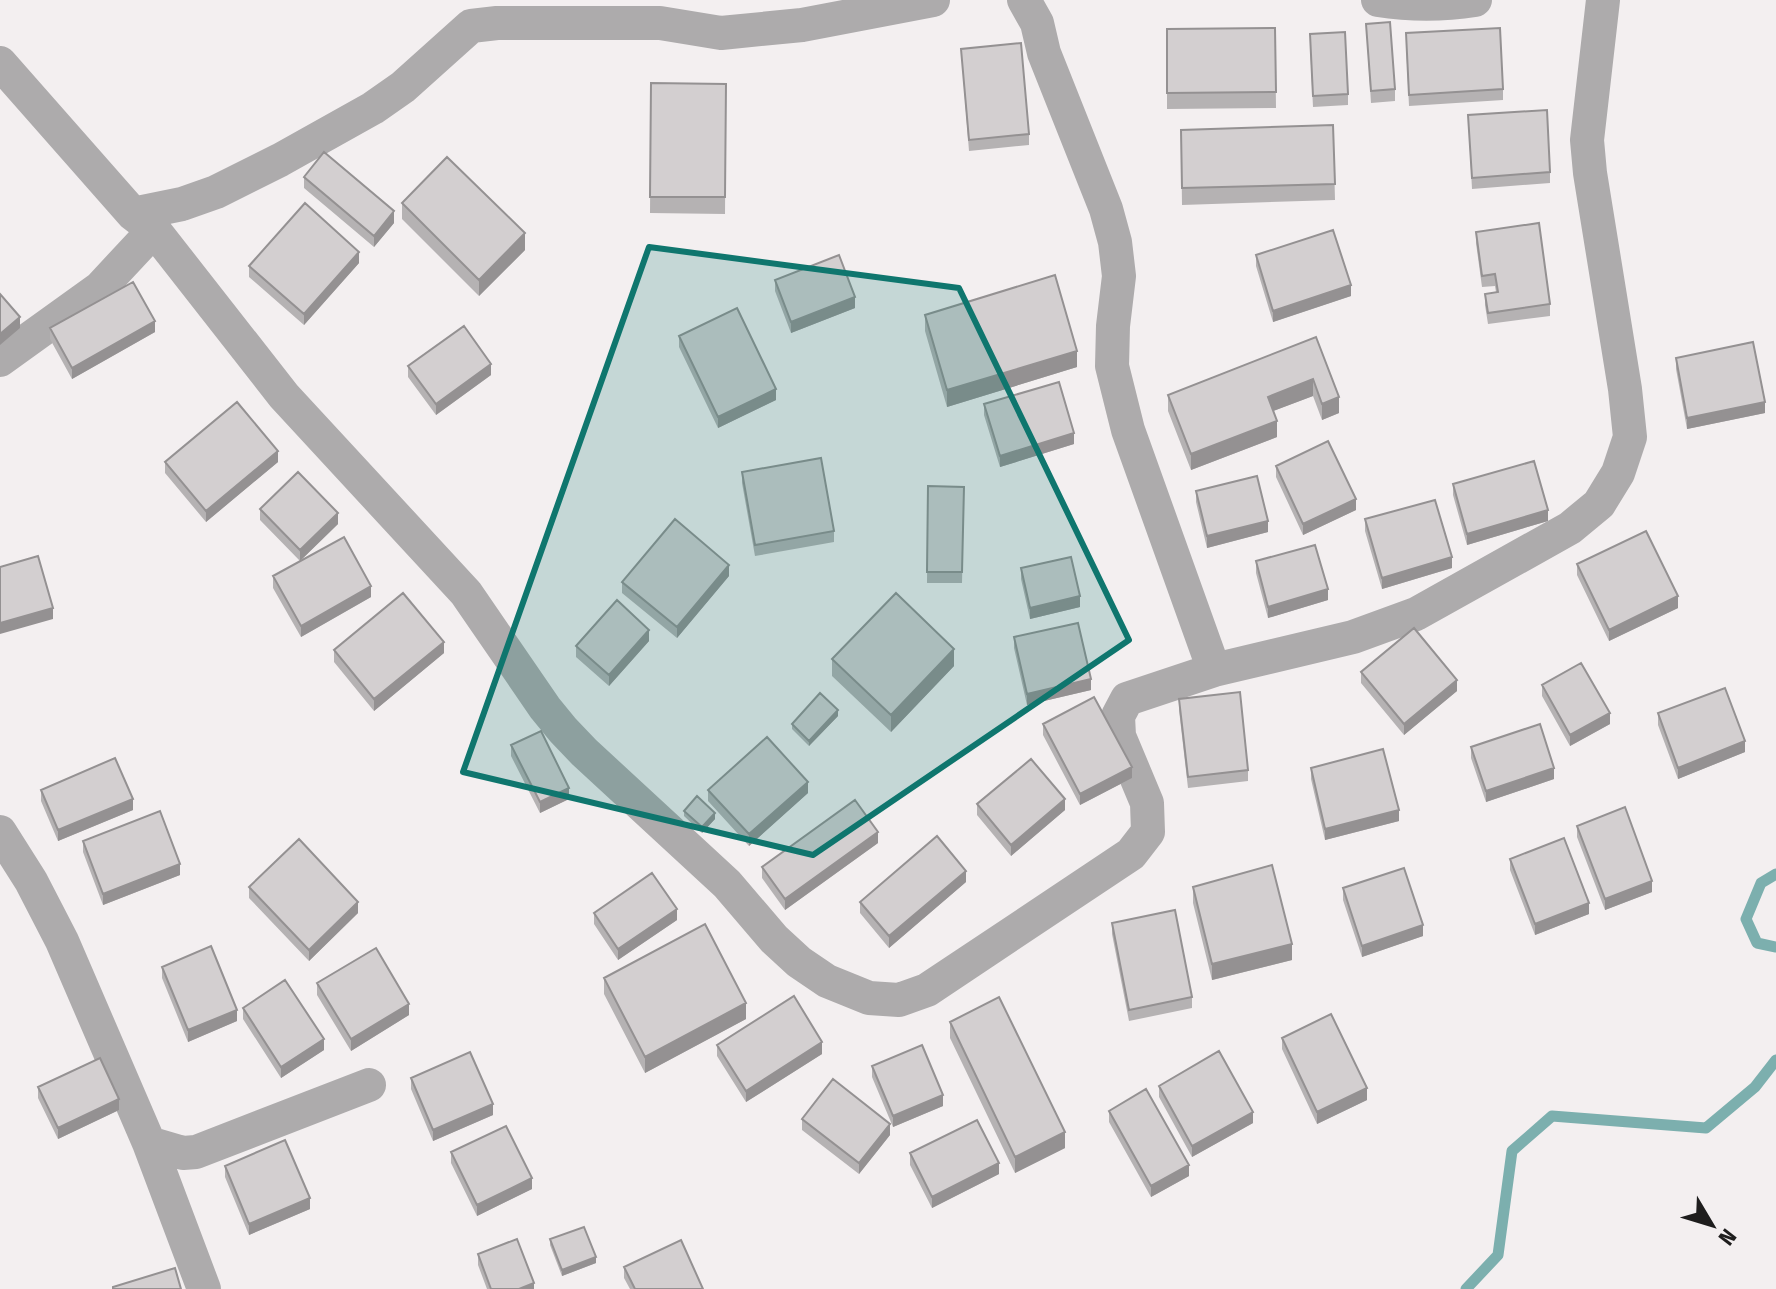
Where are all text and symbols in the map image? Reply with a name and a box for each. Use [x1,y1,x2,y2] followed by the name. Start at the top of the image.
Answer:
[1672,1185,1752,1265] north arrow
[1713,1223,1742,1251] text: N

